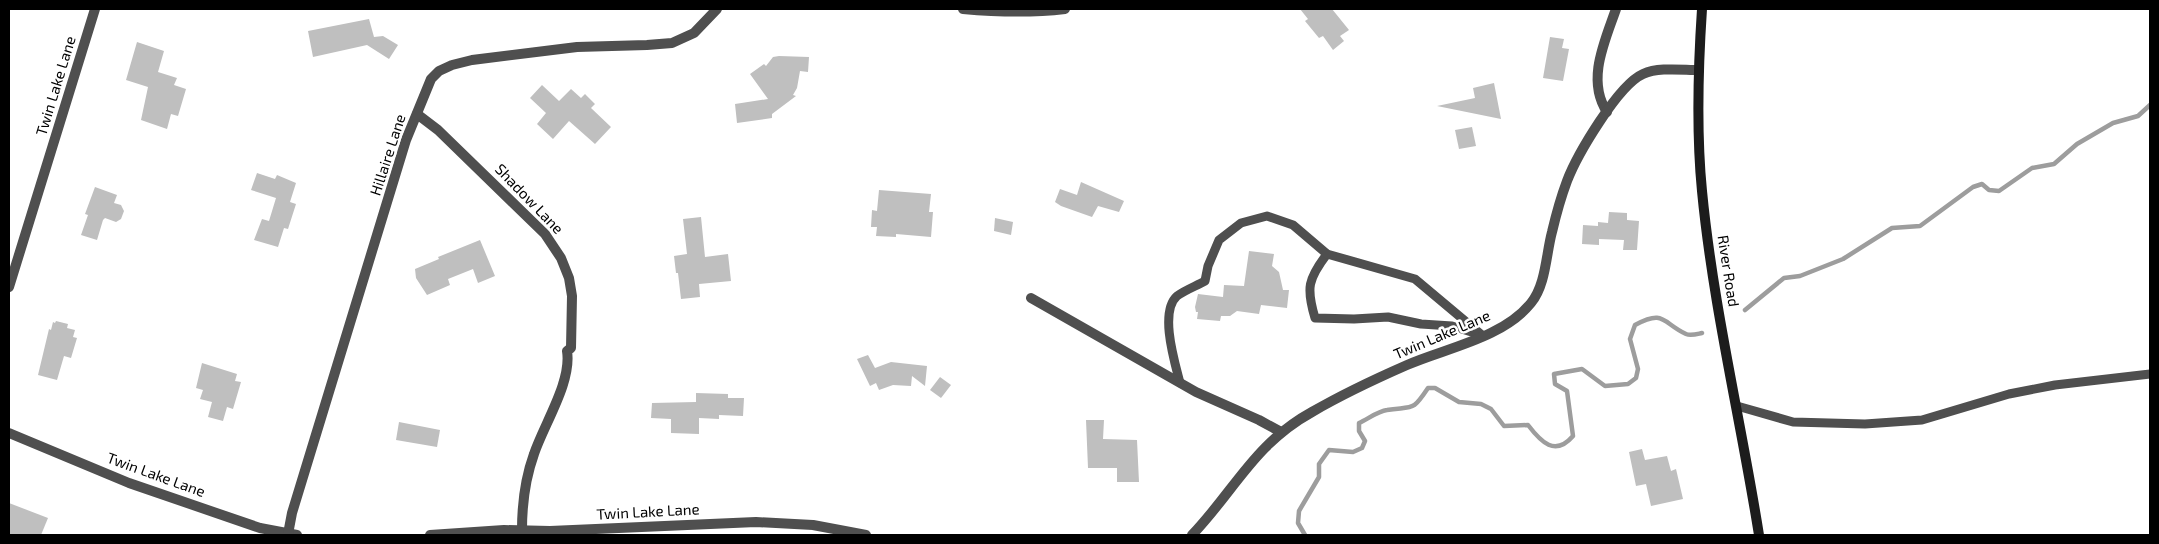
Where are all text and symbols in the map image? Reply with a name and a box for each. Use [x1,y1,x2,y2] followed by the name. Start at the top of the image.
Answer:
[31,34,79,138] street label: Twin Lake Lane
[365,112,409,198] street label: Hillaire Lane
[492,159,568,237] street label: Shadow Lane
[1714,234,1744,308] street label: River Road
[1391,306,1493,363] street label: Twin Lake Lane
[105,448,208,500] street label: Twin Lake Lane
[596,499,700,523] street label: Twin Lake Lane

